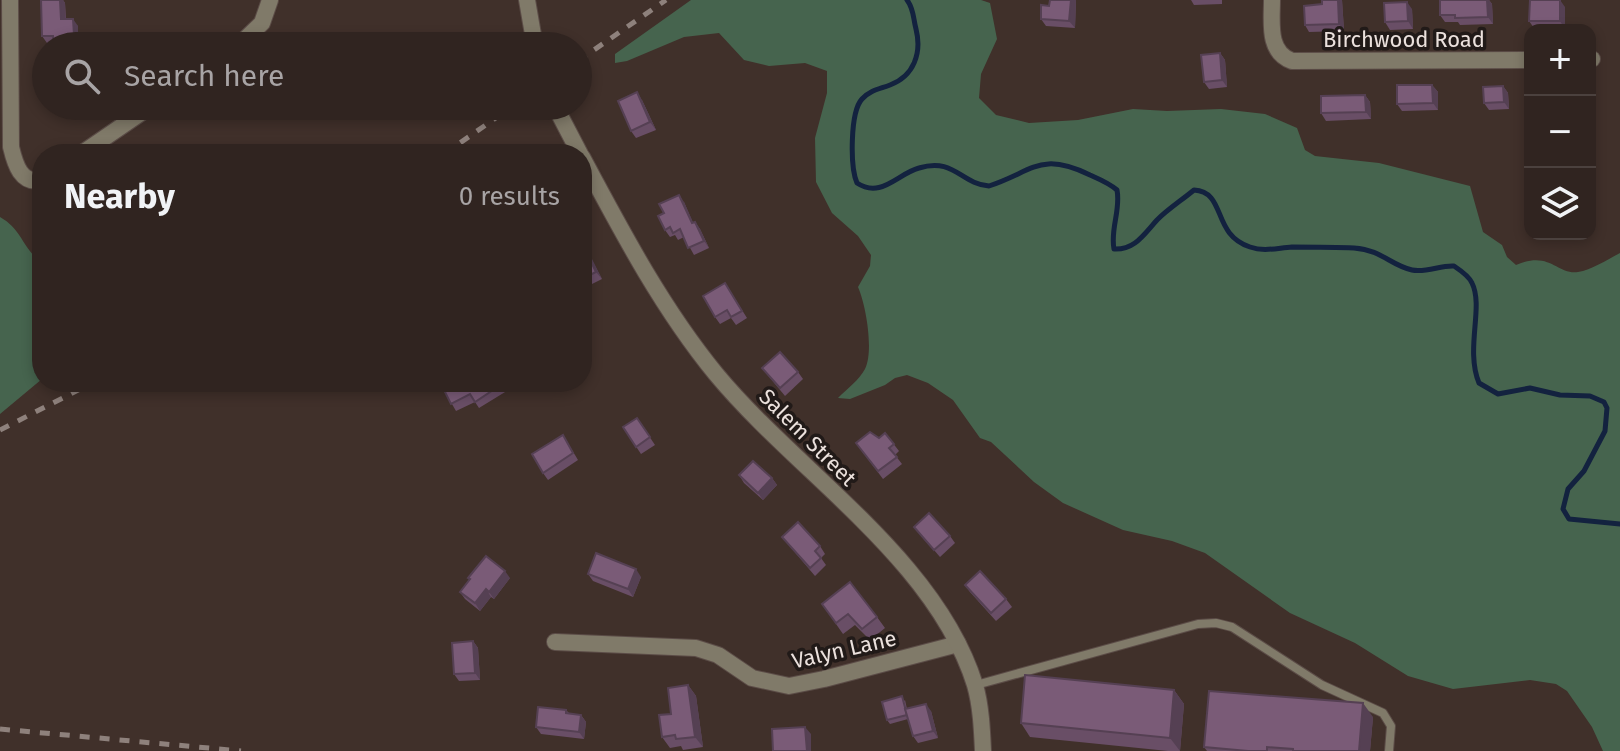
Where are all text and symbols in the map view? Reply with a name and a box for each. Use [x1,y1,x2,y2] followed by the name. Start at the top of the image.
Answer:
[1524,24,1596,240] map controls
[1524,24,1596,96] button: +
[1323,26,1485,53] street label: Birchwood Road
[32,32,592,120] search box
[60,54,104,98] icon: search
[124,58,284,94] text: Search here
[1524,96,1596,168] button: −
[1524,168,1596,240] button: layers
[64,176,175,217] text: Nearby
[459,181,560,212] text: 0 results
[753,383,862,492] street label: Salem Street
[789,624,899,675] street label: Valyn Lane

